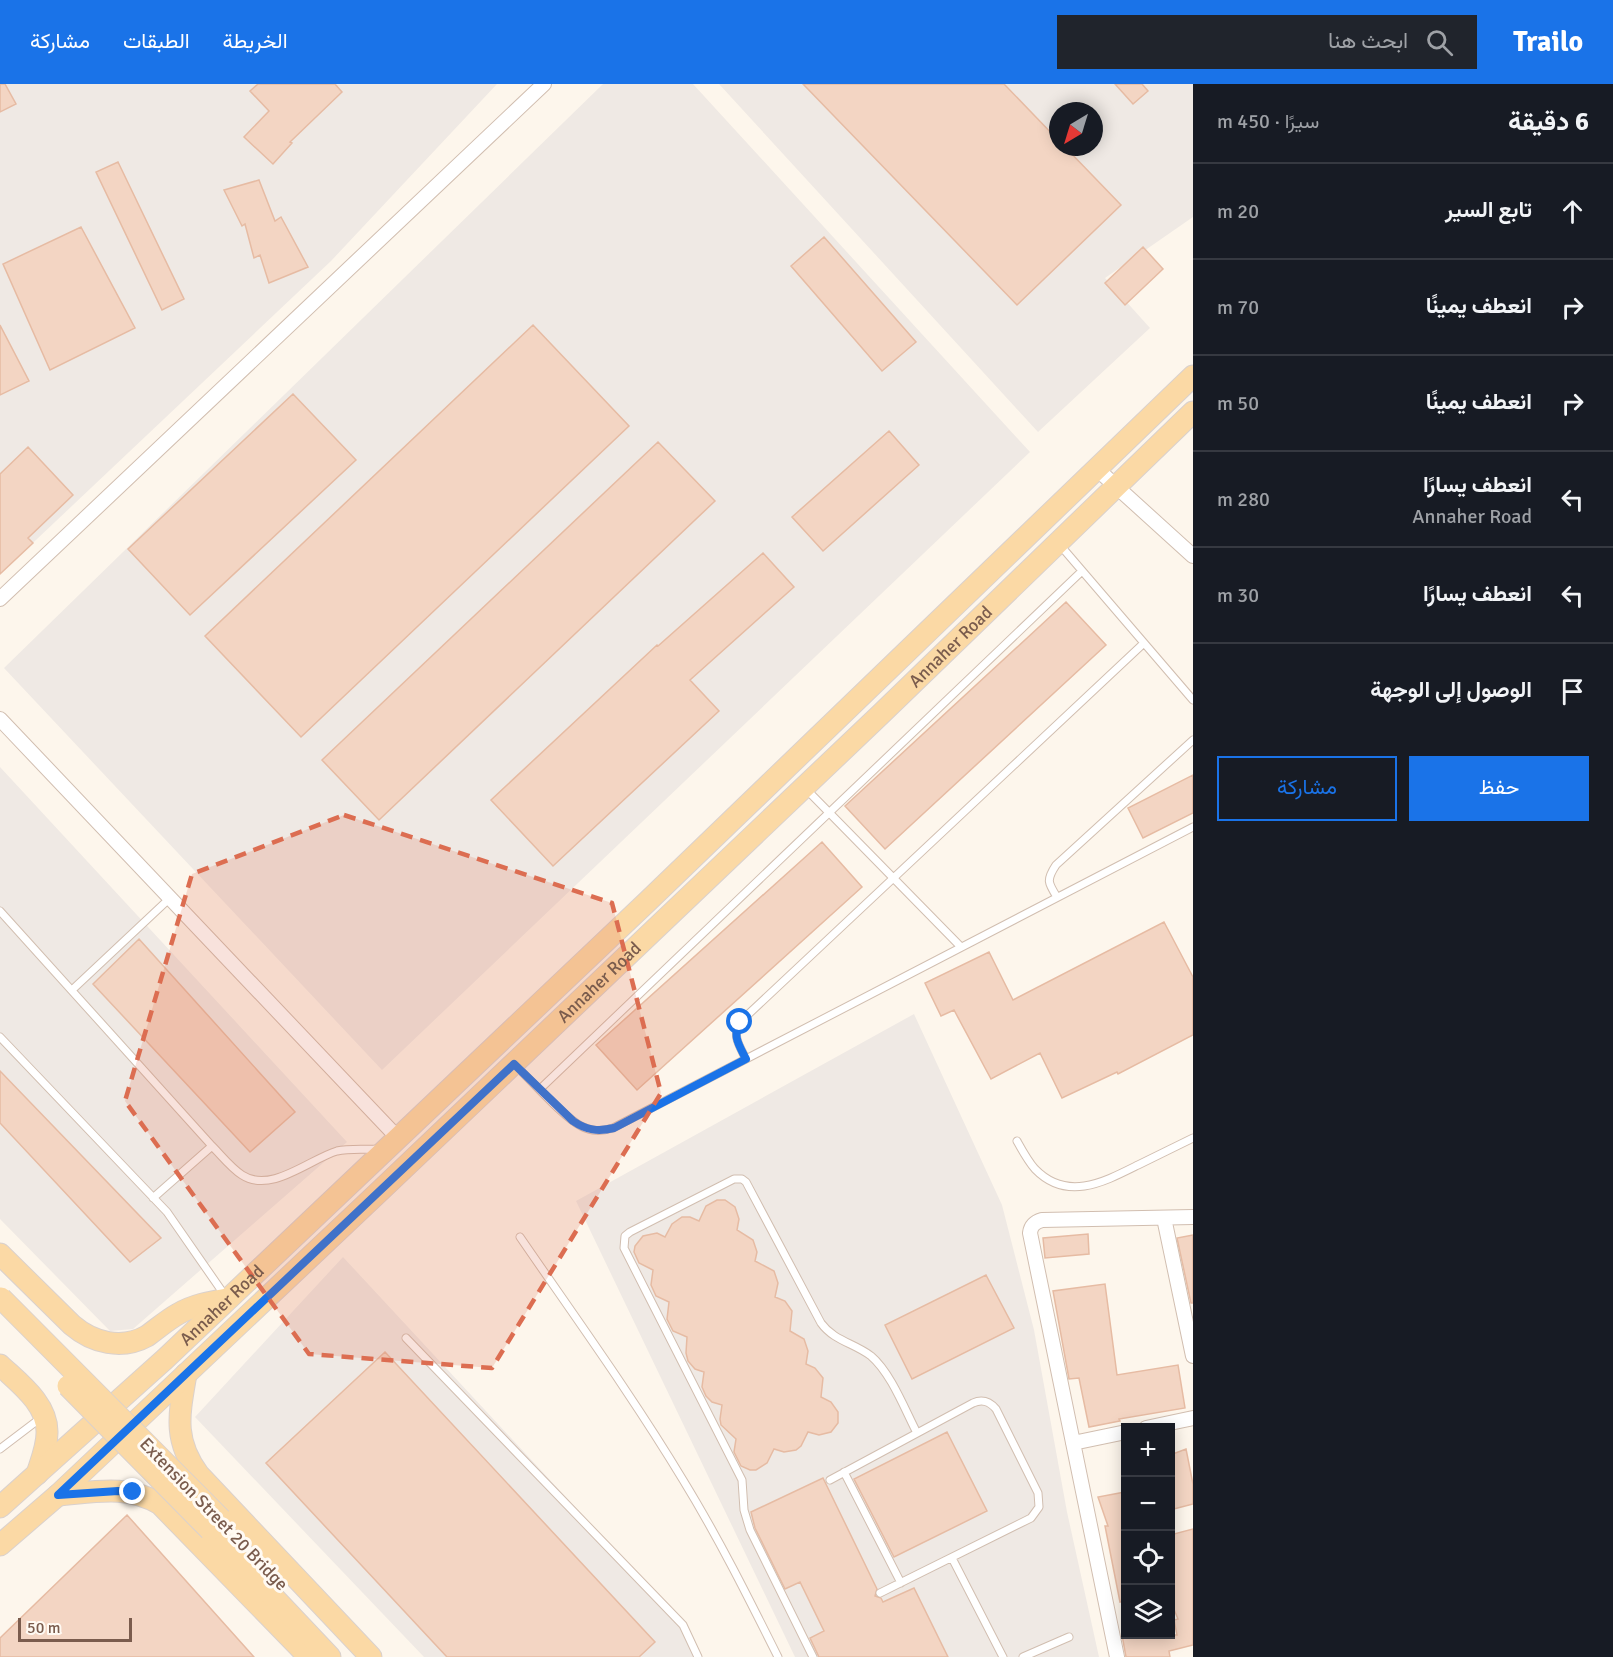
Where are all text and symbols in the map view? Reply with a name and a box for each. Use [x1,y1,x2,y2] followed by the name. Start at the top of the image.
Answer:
[1057,15,1477,69] search box
[1513,25,1583,59] text: Trailo
[1423,26,1456,59] icon: search
[1328,27,1408,54] text: ابحث هنا
[30,28,90,54] text: مشاركة
[123,28,190,54] text: الطبقات
[223,28,288,54] text: الخريطة
[1049,102,1103,156] north arrow
[1508,106,1589,138] text: 6 دقيقة
[1217,109,1319,134] text: سيرًا · 450 m
[1556,195,1589,228] icon: ahead
[1445,196,1532,223] text: تابع السير
[1217,199,1259,224] text: 20 m
[1556,291,1589,324] icon: right
[1426,292,1532,319] text: انعطف يمينًا
[1217,295,1259,320] text: 70 m
[1556,387,1589,420] icon: right
[1426,388,1532,415] text: انعطف يمينًا
[1217,391,1259,416] text: 50 m
[1423,471,1532,498] text: انعطف يسارًا
[1556,483,1589,516] icon: left
[1217,487,1270,512] text: 280 m
[1412,504,1532,529] text: Annaher Road
[1556,579,1589,612] icon: left
[1423,580,1532,607] text: انعطف يسارًا
[1217,583,1259,608] text: 30 m
[904,601,997,692] street label: Annaher Road
[1556,675,1589,708] icon: arrive
[1370,676,1532,703] text: الوصول إلى الوجهة
[1217,756,1397,821] button: مشاركة
[1409,756,1589,821] button: حفظ
[552,937,646,1027] street label: Annaher Road
[726,1008,752,1034] route start
[175,1260,269,1350] street label: Annaher Road
[1121,1423,1175,1639] map controls
[1121,1423,1175,1477] button: +
[135,1433,293,1595] street label: Extension Street 20 Bridge
[1121,1477,1175,1531] button: −
[119,1478,145,1504] route end
[1121,1531,1175,1585] button: locate
[1121,1585,1175,1639] button: layers
[18,1615,132,1642] scale bar
[27,1618,61,1638] text: 50 m

